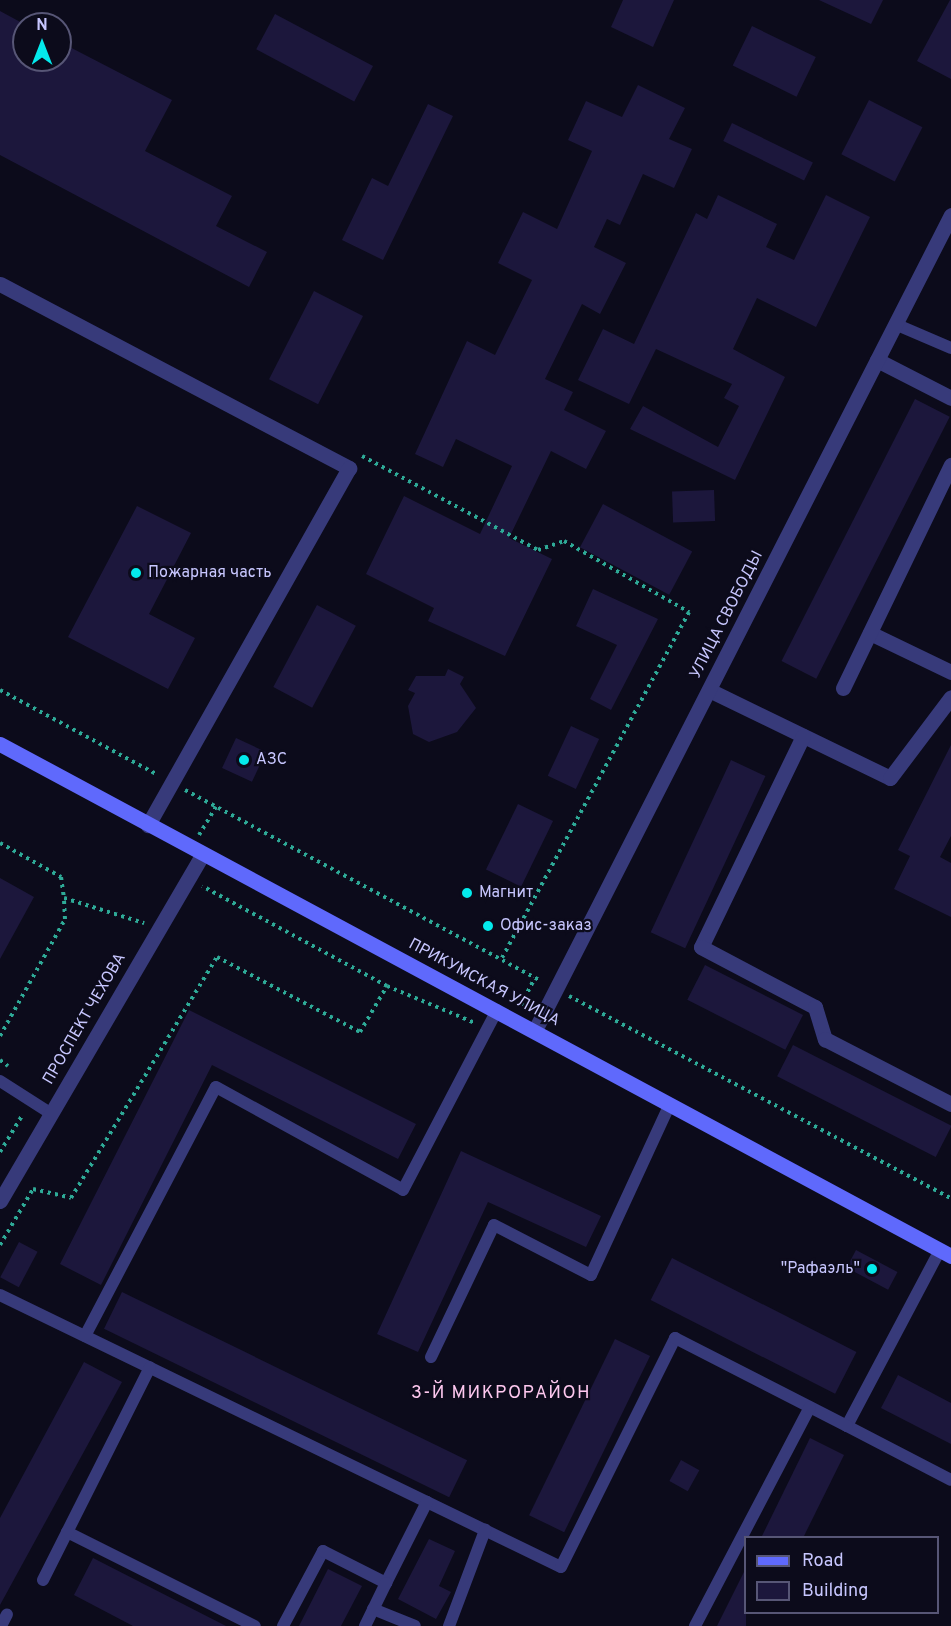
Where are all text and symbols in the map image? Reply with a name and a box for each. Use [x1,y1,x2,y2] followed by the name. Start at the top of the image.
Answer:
[12,12,72,72] north arrow
[36,16,48,36] text: N
[686,547,768,683] street label: УЛИЦА СВОБОДЫ
[148,563,272,583] place label: Пожарная часть
[129,566,143,580] marker: Пожарная часть
[256,750,287,770] place label: АЗС
[237,753,251,767] marker: АЗС
[479,883,533,903] place label: Магнит
[460,886,474,900] marker: Магнит
[500,916,592,936] place label: Офис-заказ
[481,919,495,933] marker: Офис-заказ
[405,935,563,1031] street label: ПРИКУМСКАЯ УЛИЦА
[39,949,131,1089] street label: ПРОСПЕКТ ЧЕХОВА
[781,1259,860,1279] place label: "Рафаэль"
[865,1262,879,1276] marker: "Рафаэль"
[411,1383,591,1405] district label: 3-Й МИКРОРАЙОН
[744,1536,939,1614] legend
[802,1550,844,1573] text: Road
[802,1580,868,1603] text: Building

